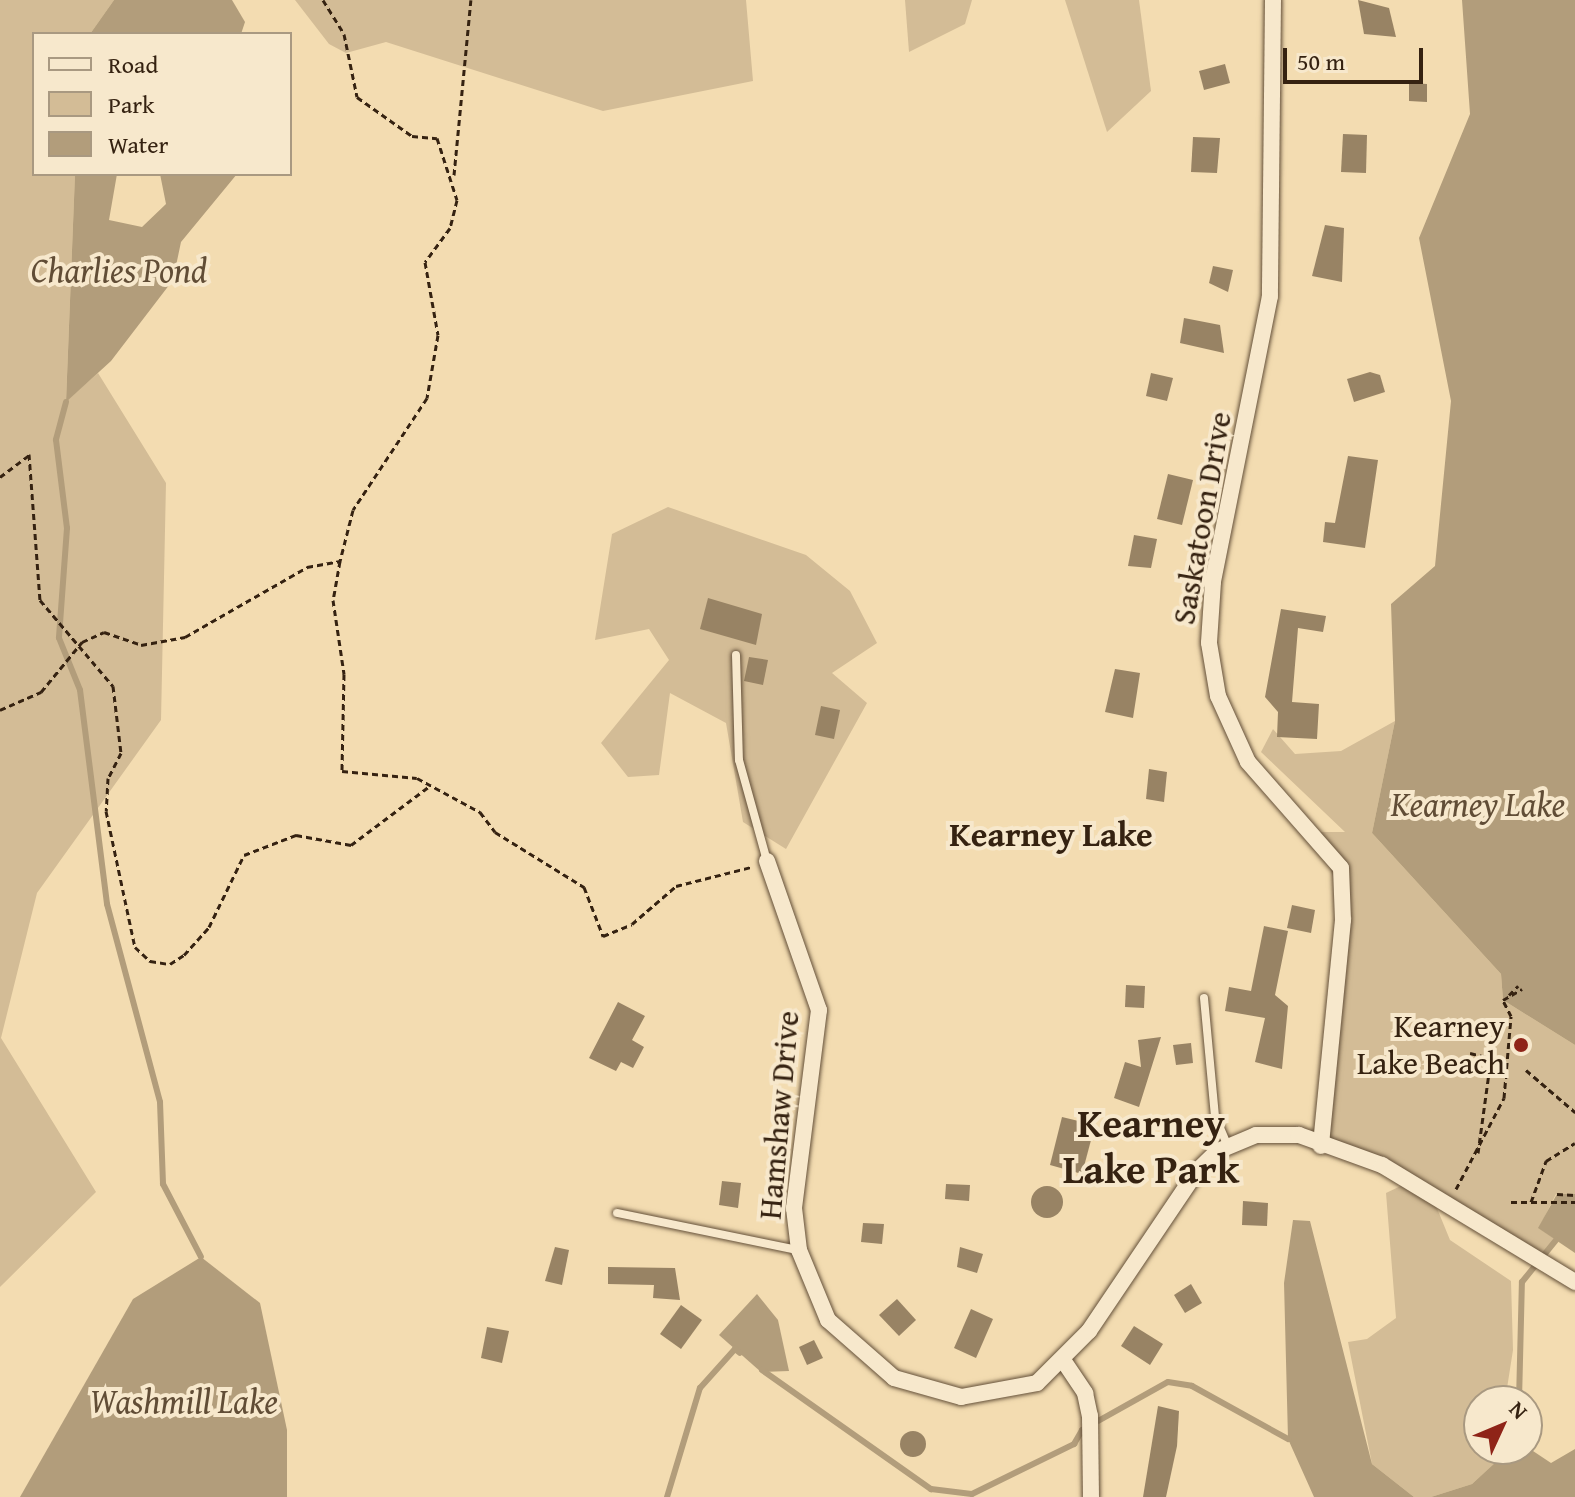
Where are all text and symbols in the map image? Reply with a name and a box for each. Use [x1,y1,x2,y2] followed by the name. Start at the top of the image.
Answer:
[32,32,292,176] legend
[1287,32,1427,82] scale bar
[1297,44,1345,79] text: 50 m
[108,47,158,82] text: Road
[108,87,154,122] text: Park
[108,127,168,162] text: Water
[31,250,207,290] water label: Charlies Pond
[1164,409,1240,627] street label: Saskatoon Drive
[1391,784,1565,824] water label: Kearney Lake
[949,814,1153,854] district label: Kearney Lake
[1357,1008,1505,1083] place label: Kearney Lake Beach
[751,1009,807,1221] street label: Hamshaw Drive
[1512,1036,1530,1054] marker: Kearney Lake Beach
[1063,1099,1239,1193] district label: Kearney Lake Park
[90,1381,278,1421] water label: Washmill Lake
[1463,1385,1543,1465] north arrow
[1502,1393,1535,1426] text: N

